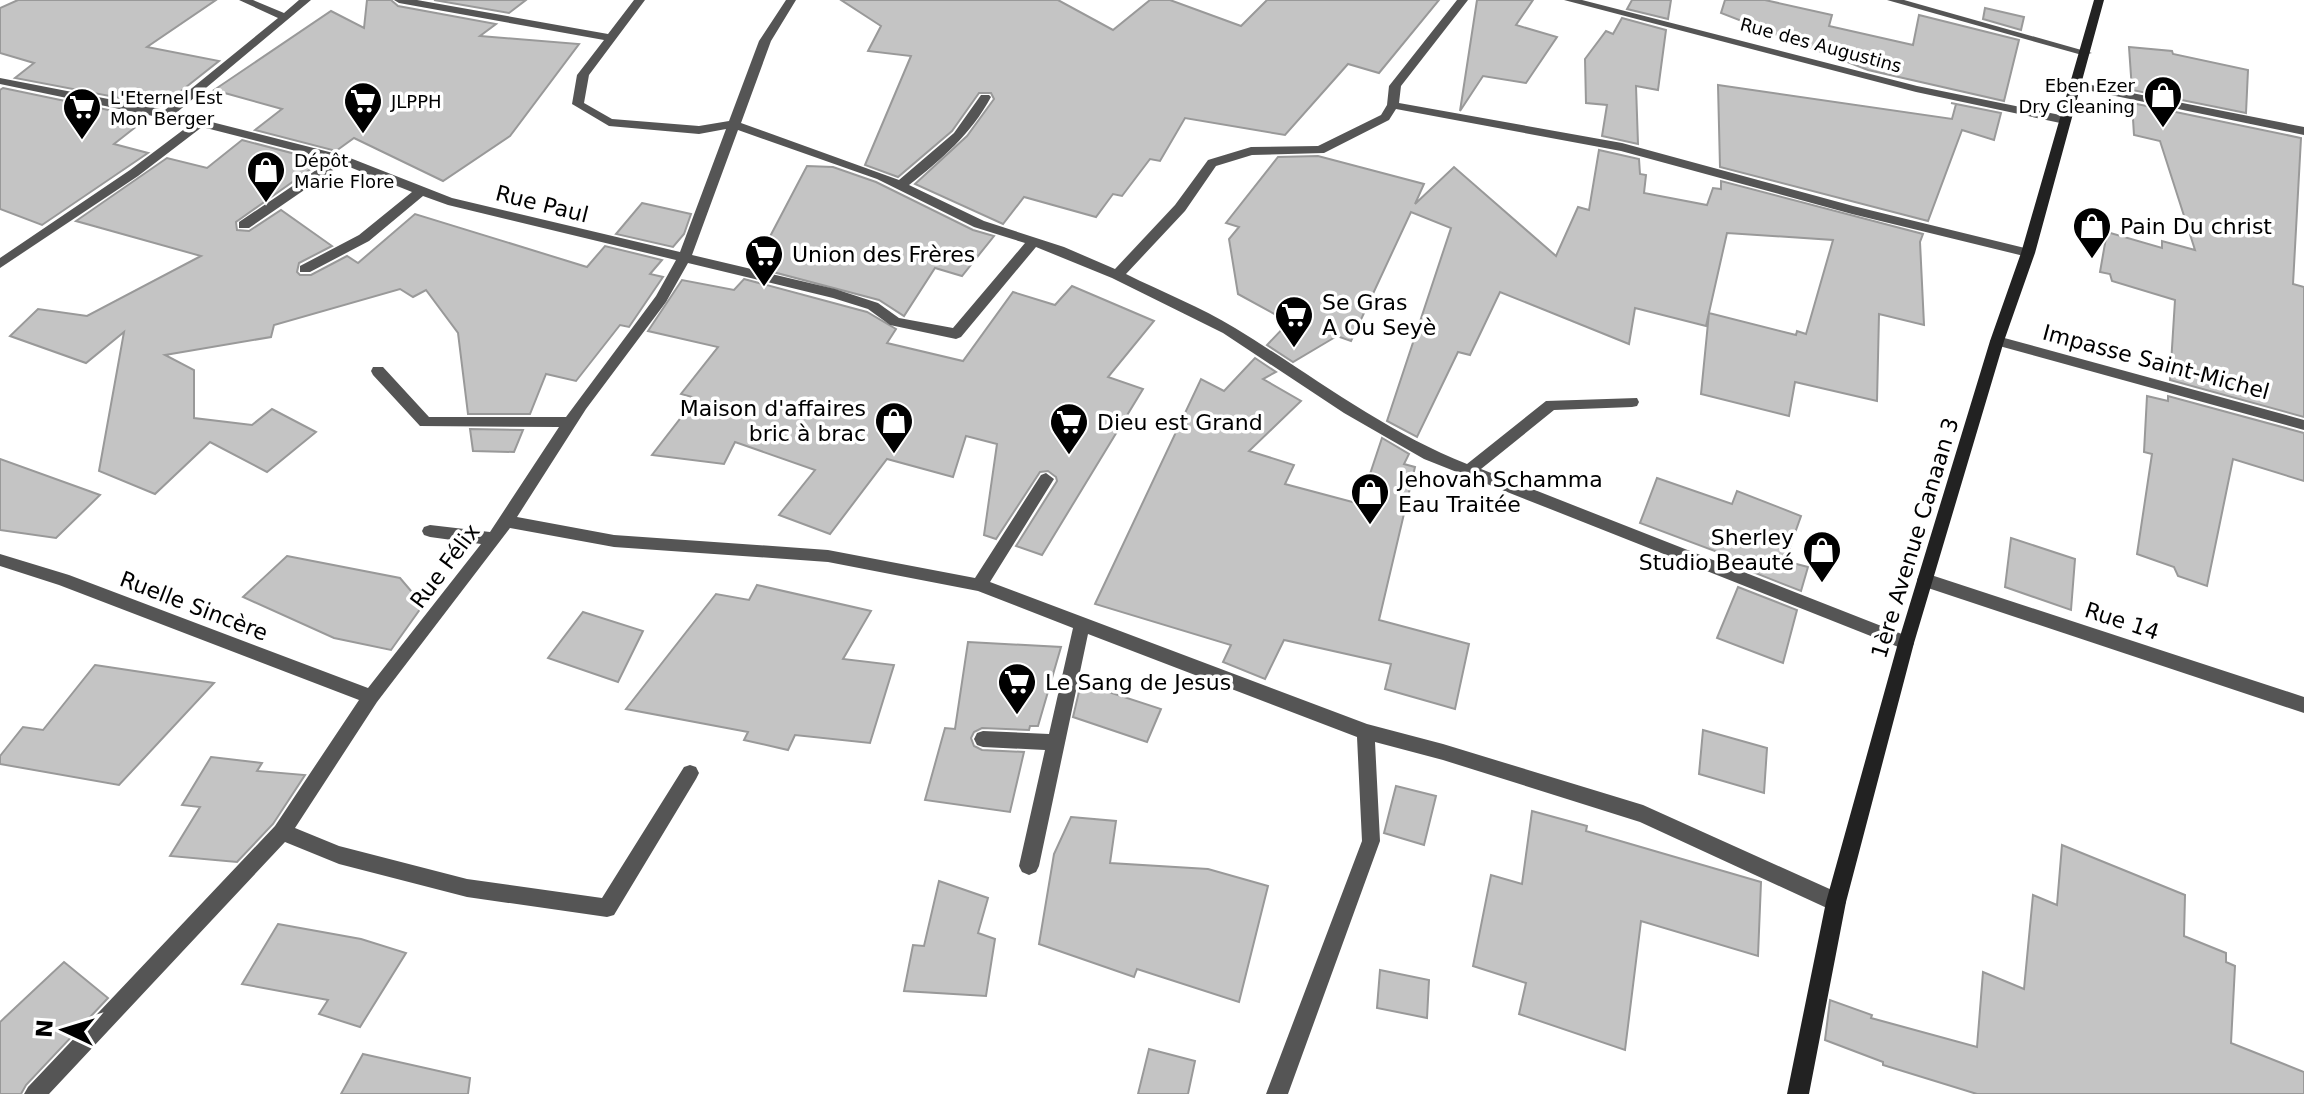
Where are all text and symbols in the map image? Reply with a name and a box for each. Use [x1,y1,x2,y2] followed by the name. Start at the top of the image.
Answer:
[1738,13,1904,77] street label: Rue des Augustins
[2142,74,2184,129] shop icon: Eben Ezer Dry Cleaning
[2018,75,2136,117] place label: Eben Ezer Dry Cleaning
[342,80,384,135] supermarket icon: JLPPH
[61,86,103,141] supermarket icon: L'Eternel Est Mon Berger
[110,87,223,129] place label: L'Eternel Est Mon Berger
[390,91,442,112] place label: JLPPH
[245,149,287,204] shop icon: Dépôt Marie Flore
[294,150,394,192] place label: Dépôt Marie Flore
[493,180,591,228] street label: Rue Paul
[2071,205,2113,260] shop icon: Pain Du christ
[2120,214,2272,239] place label: Pain Du christ
[743,233,785,288] supermarket icon: Union des Frères
[792,242,975,267] place label: Union des Frères
[1322,290,1436,340] place label: Se Gras A Ou Seyè
[1273,294,1315,349] supermarket icon: Se Gras A Ou Seyè
[2040,320,2272,404] street label: Impasse Saint-Michel
[680,396,866,446] place label: Maison d'affaires bric à brac
[873,400,915,455] shop icon: Maison d'affaires bric à brac
[1048,401,1090,456] supermarket icon: Dieu est Grand
[1097,410,1263,435] place label: Dieu est Grand
[1866,415,1964,661] street label: 1ère Avenue Canaan 3
[1396,467,1603,517] place label: Jehovah Schamma Eau Traitée
[1349,471,1391,526] shop icon: Jehovah Schamma Eau Traitée
[405,519,485,613] street label: Rue Félix
[1639,525,1794,575] place label: Sherley Studio Beauté
[1801,529,1843,584] shop icon: Sherley Studio Beauté
[117,566,271,646] street label: Ruelle Sincère
[2082,597,2162,645] street label: Rue 14
[996,661,1038,716] supermarket icon: Le Sang de Jesus
[1045,670,1231,695] place label: Le Sang de Jesus
[24,990,104,1070] north arrow
[31,1019,58,1039] text: N

